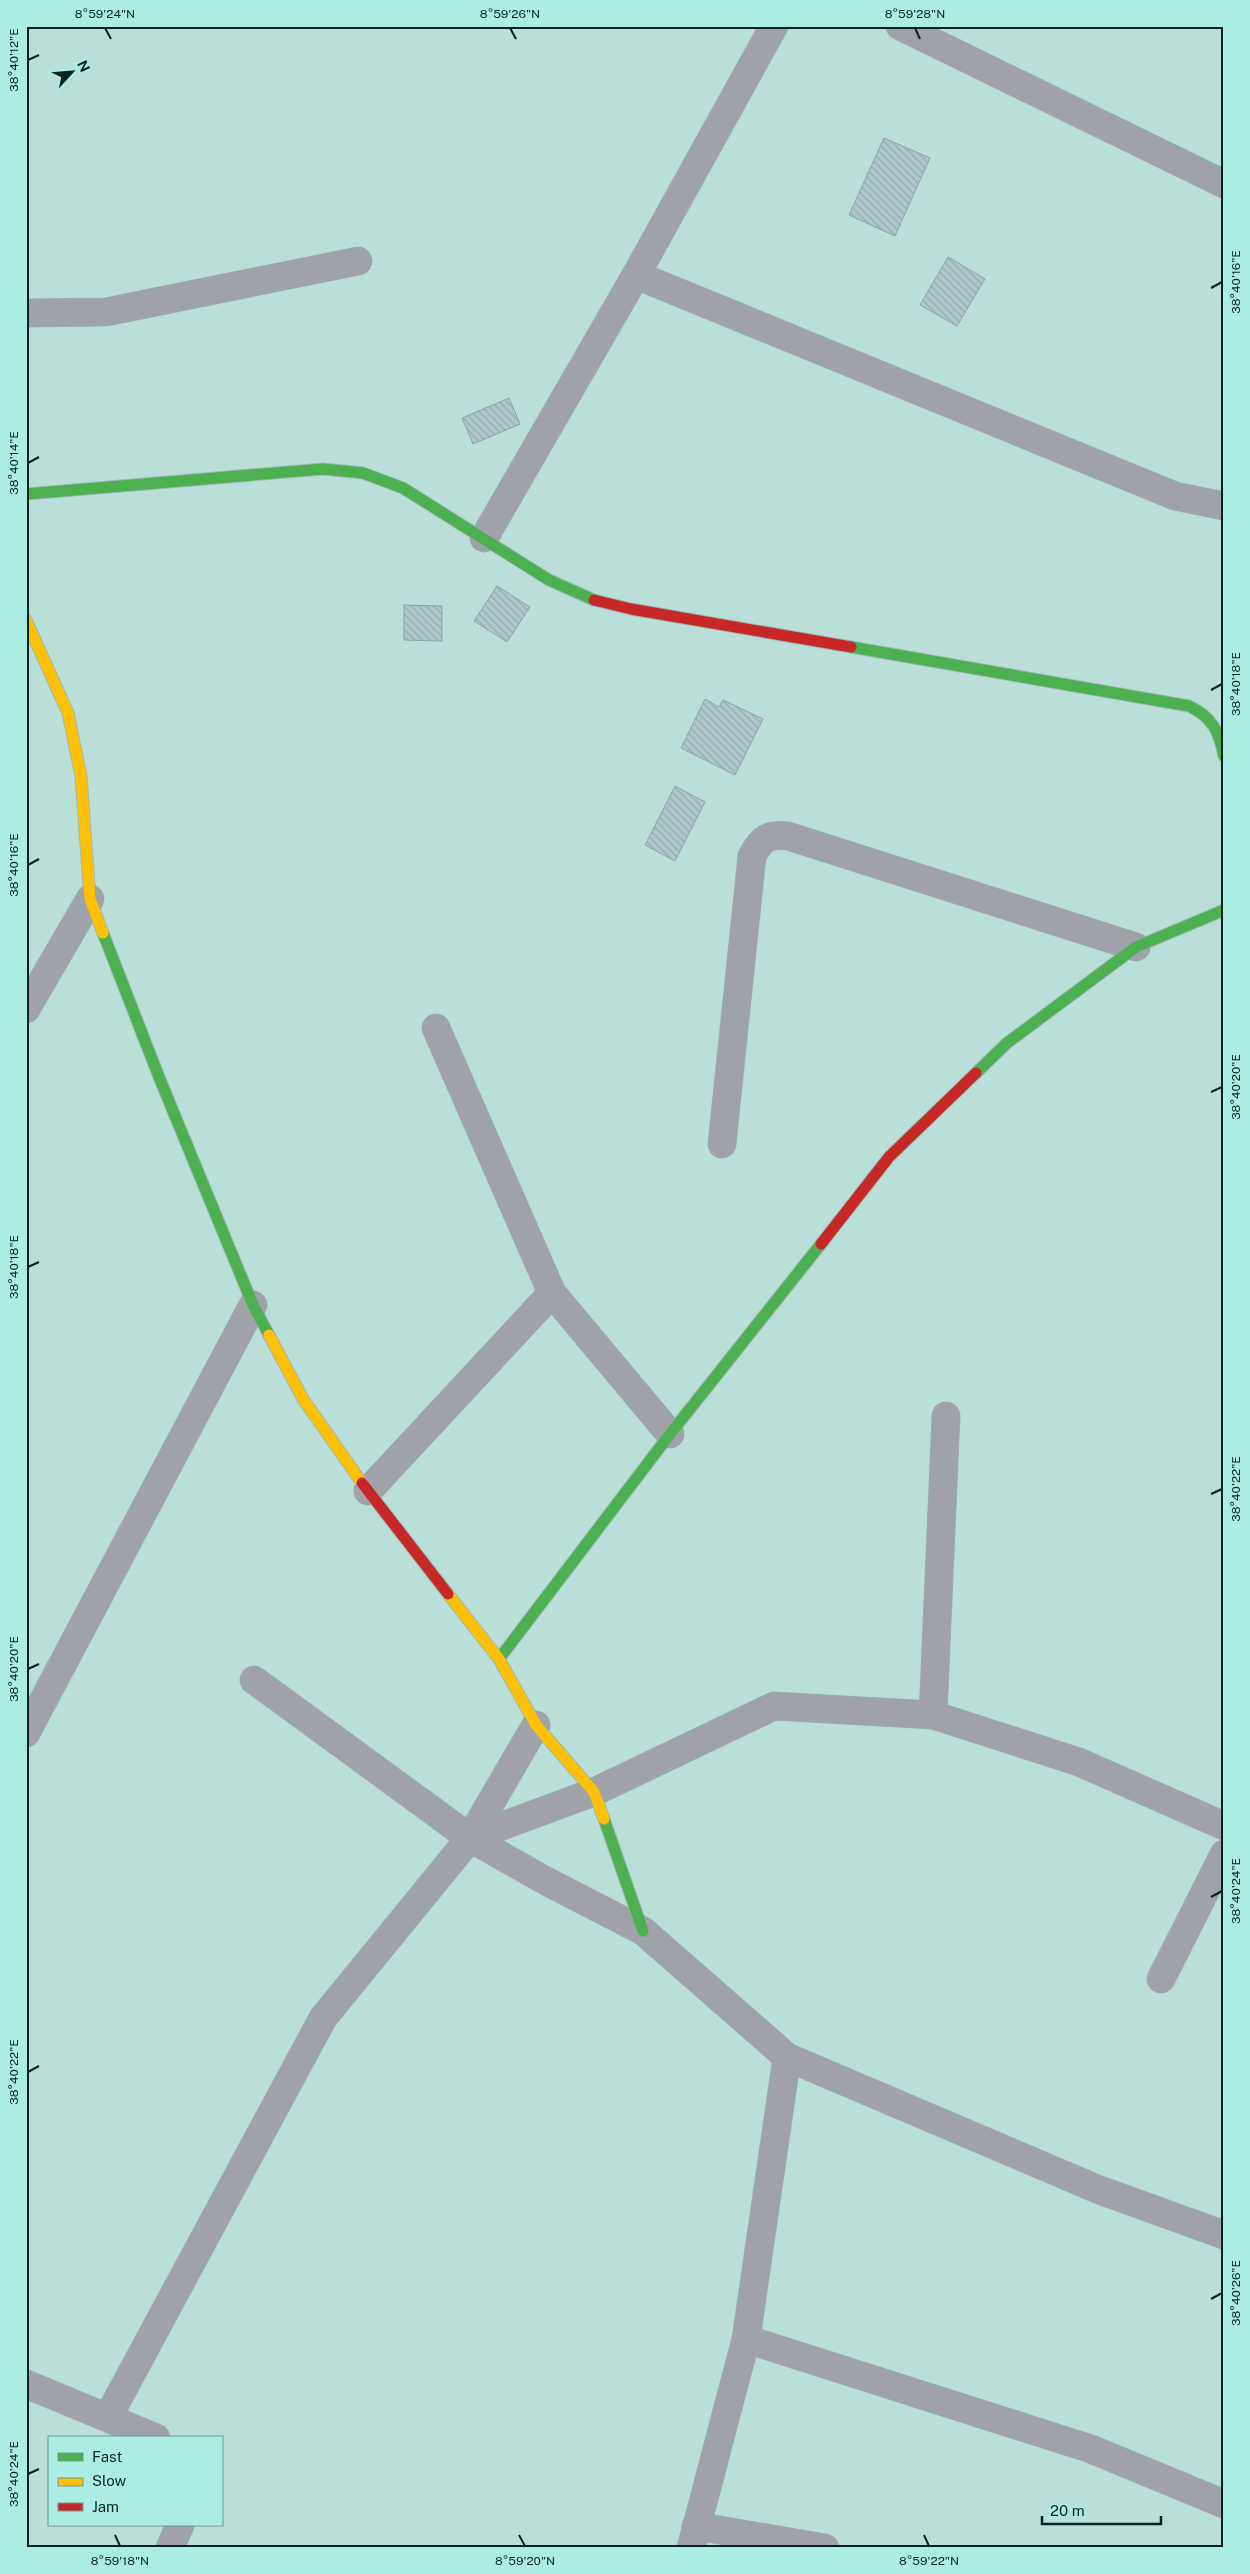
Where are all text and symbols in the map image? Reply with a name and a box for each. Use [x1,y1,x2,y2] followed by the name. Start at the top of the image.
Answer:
[75,7,135,21] text: 8°59'24"N
[480,7,540,21] text: 8°59'26"N
[885,7,945,21] text: 8°59'28"N
[7,28,21,92] text: 38°40'12"E
[48,48,98,98] north arrow
[74,58,93,75] text: N
[1229,250,1243,314] text: 38°40'16"E
[7,431,21,495] text: 38°40'14"E
[1229,652,1243,716] text: 38°40'18"E
[7,833,21,897] text: 38°40'16"E
[1229,1054,1243,1120] text: 38°40'20"E
[7,1235,21,1299] text: 38°40'18"E
[1229,1456,1243,1522] text: 38°40'22"E
[7,1636,21,1702] text: 38°40'20"E
[1229,1858,1243,1924] text: 38°40'24"E
[7,2039,21,2105] text: 38°40'22"E
[1229,2260,1243,2326] text: 38°40'26"E
[48,2436,222,2526] legend
[7,2441,21,2507] text: 38°40'24"E
[92,2448,122,2465] text: Fast
[92,2472,127,2489] text: Slow
[1042,2494,1161,2526] scale bar
[92,2498,119,2515] text: Jam
[1050,2502,1085,2519] text: 20 m
[91,2554,149,2568] text: 8°59'18"N
[495,2554,555,2568] text: 8°59'20"N
[899,2554,959,2568] text: 8°59'22"N

